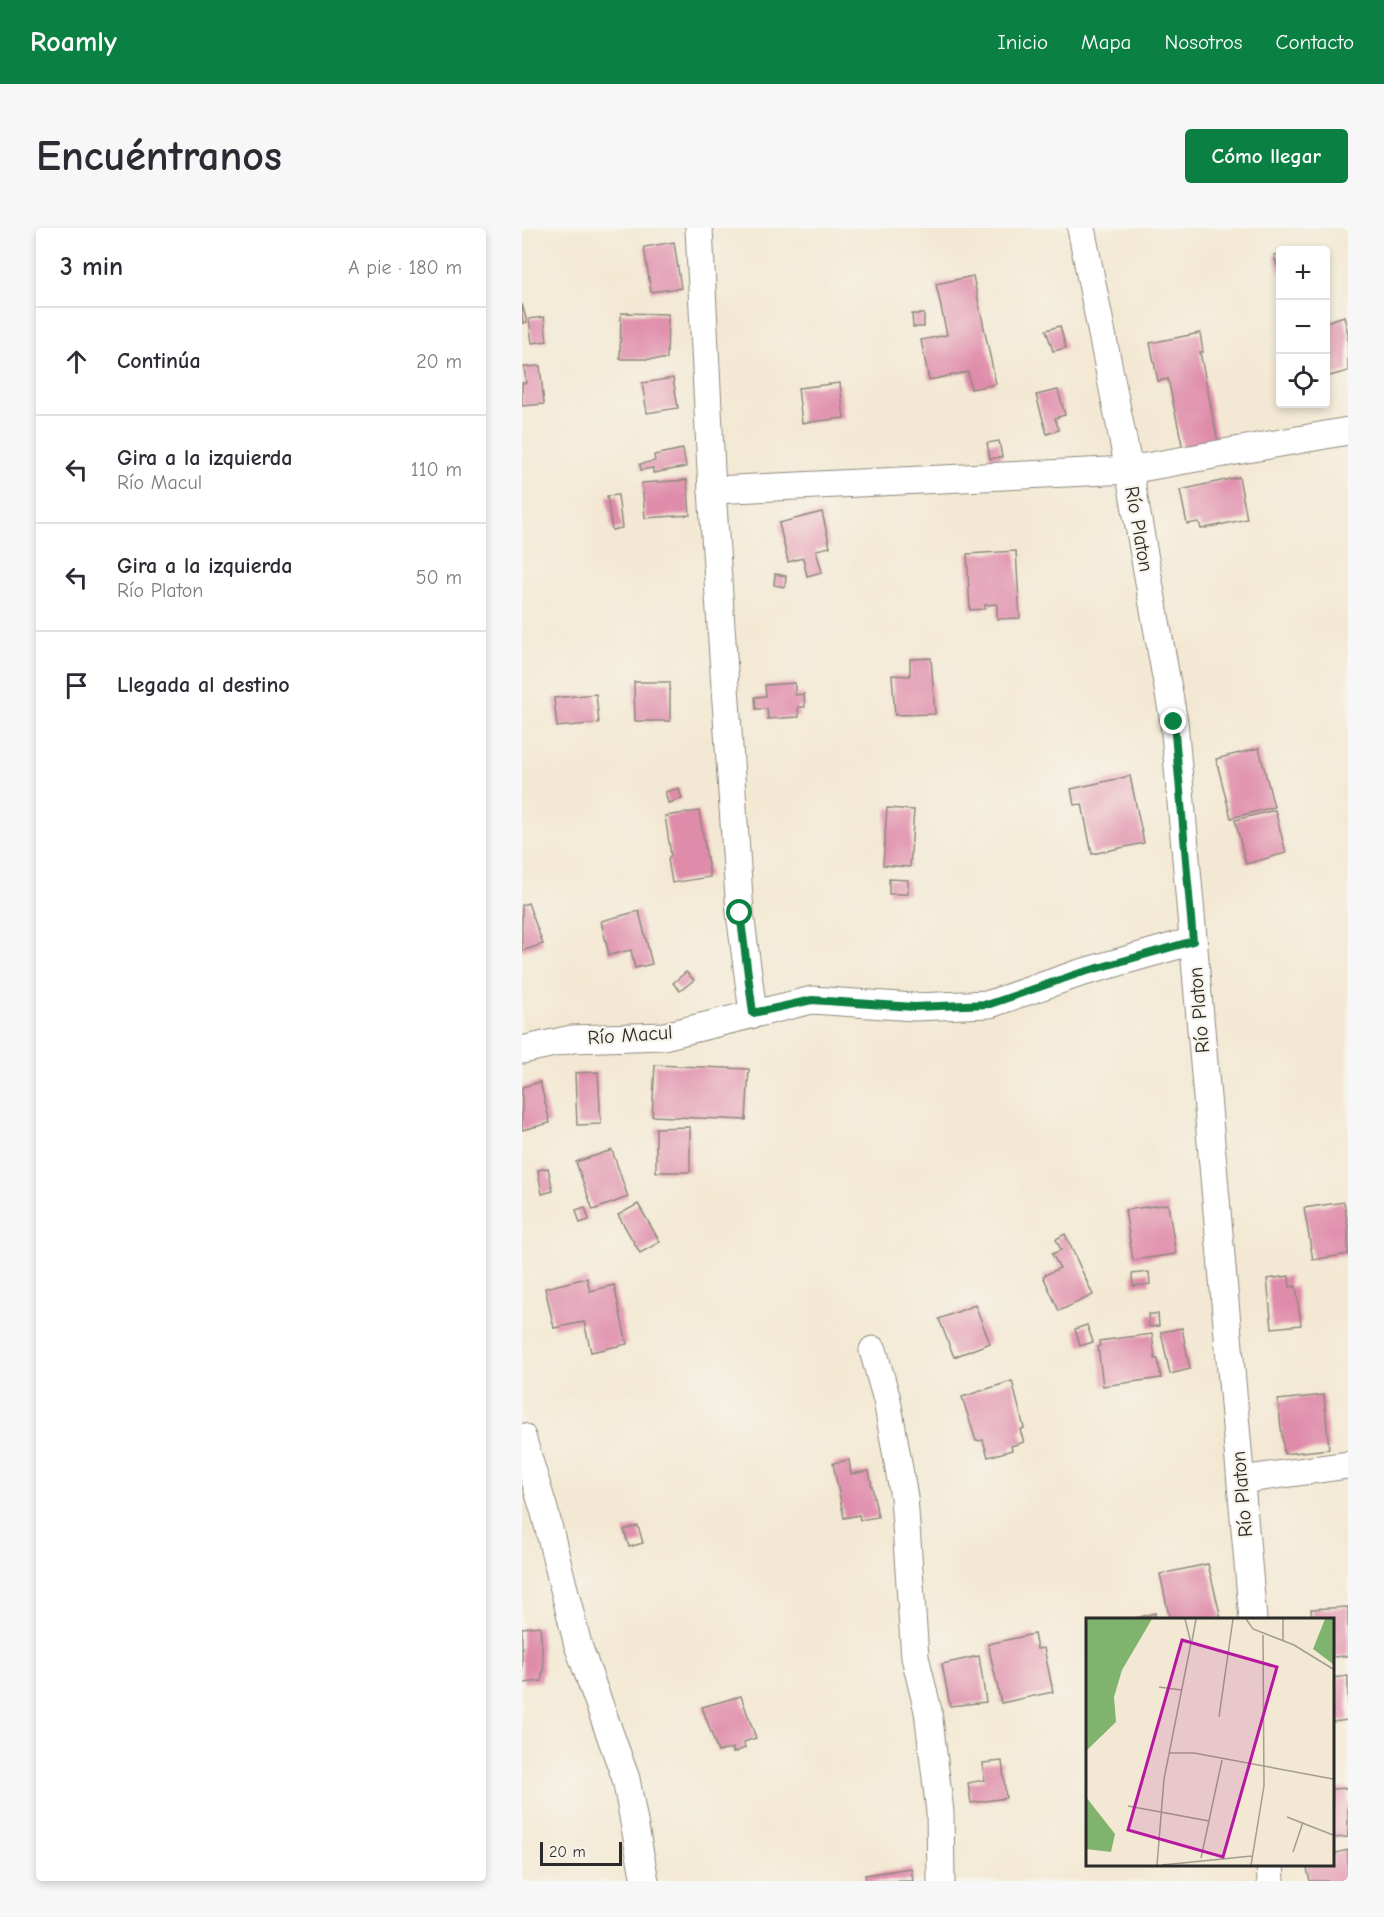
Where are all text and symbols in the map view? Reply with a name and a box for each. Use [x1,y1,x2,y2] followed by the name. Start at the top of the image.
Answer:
[30,26,117,58] text: Roamly
[997,30,1048,54] text: Inicio
[1081,30,1131,54] text: Mapa
[1164,30,1243,54] text: Nosotros
[1276,30,1354,54] text: Contacto
[1185,129,1348,183] button: Cómo llegar
[36,132,282,181] text: Encuéntranos
[1276,246,1330,408] map controls
[1276,246,1330,300] button: +
[60,252,123,282] text: 3 min
[348,256,462,279] text: A pie · 180 m
[1276,300,1330,354] button: −
[60,345,93,378] icon: ahead
[117,348,201,374] text: Continúa
[416,350,462,373] text: 20 m
[1276,354,1330,408] button: locate
[117,445,292,471] text: Gira a la izquierda
[60,453,93,486] icon: left
[411,458,462,481] text: 110 m
[117,471,202,494] text: Río Macul
[1120,484,1158,574] street label: Río Platon
[117,553,292,579] text: Gira a la izquierda
[60,561,93,594] icon: left
[416,566,462,589] text: 50 m
[117,579,203,602] text: Río Platon
[60,669,93,702] icon: arrive
[117,672,290,698] text: Llegada al destino
[1160,708,1186,734] route end
[726,899,752,925] route start
[1184,966,1214,1054] street label: Río Platon
[587,1021,673,1049] street label: Río Macul
[1227,1450,1257,1538] street label: Río Platon
[1086,1618,1333,1866] inset map
[540,1839,622,1866] scale bar
[549,1843,586,1861] text: 20 m

